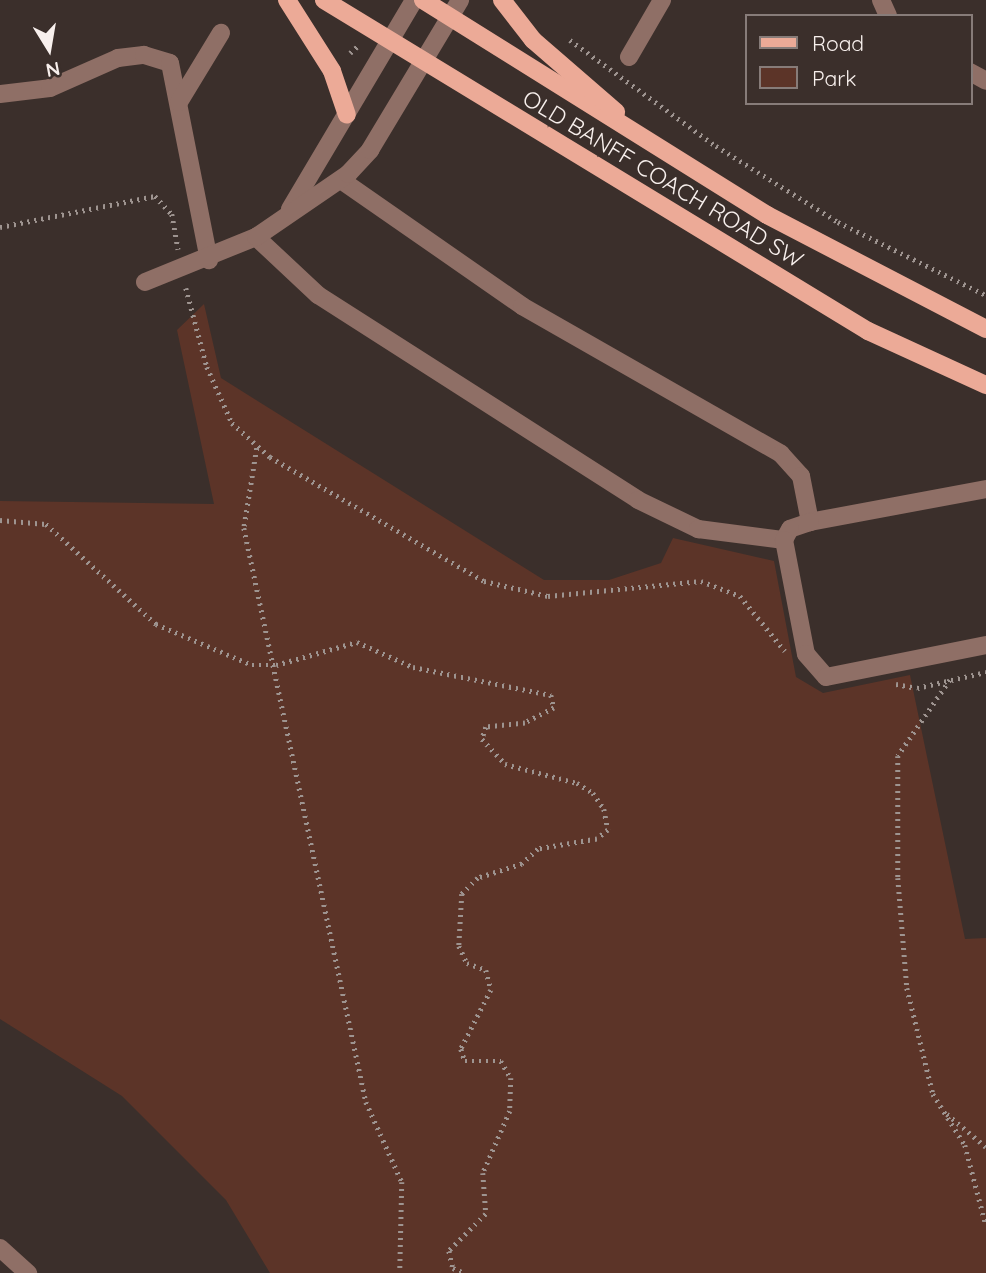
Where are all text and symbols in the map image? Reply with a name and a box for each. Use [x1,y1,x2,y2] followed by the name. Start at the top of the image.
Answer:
[14,14,84,84] north arrow
[744,14,972,105] legend
[812,30,864,56] text: Road
[44,57,62,83] text: N
[812,65,856,91] text: Park
[518,84,808,274] street label: OLD BANFF COACH ROAD SW

